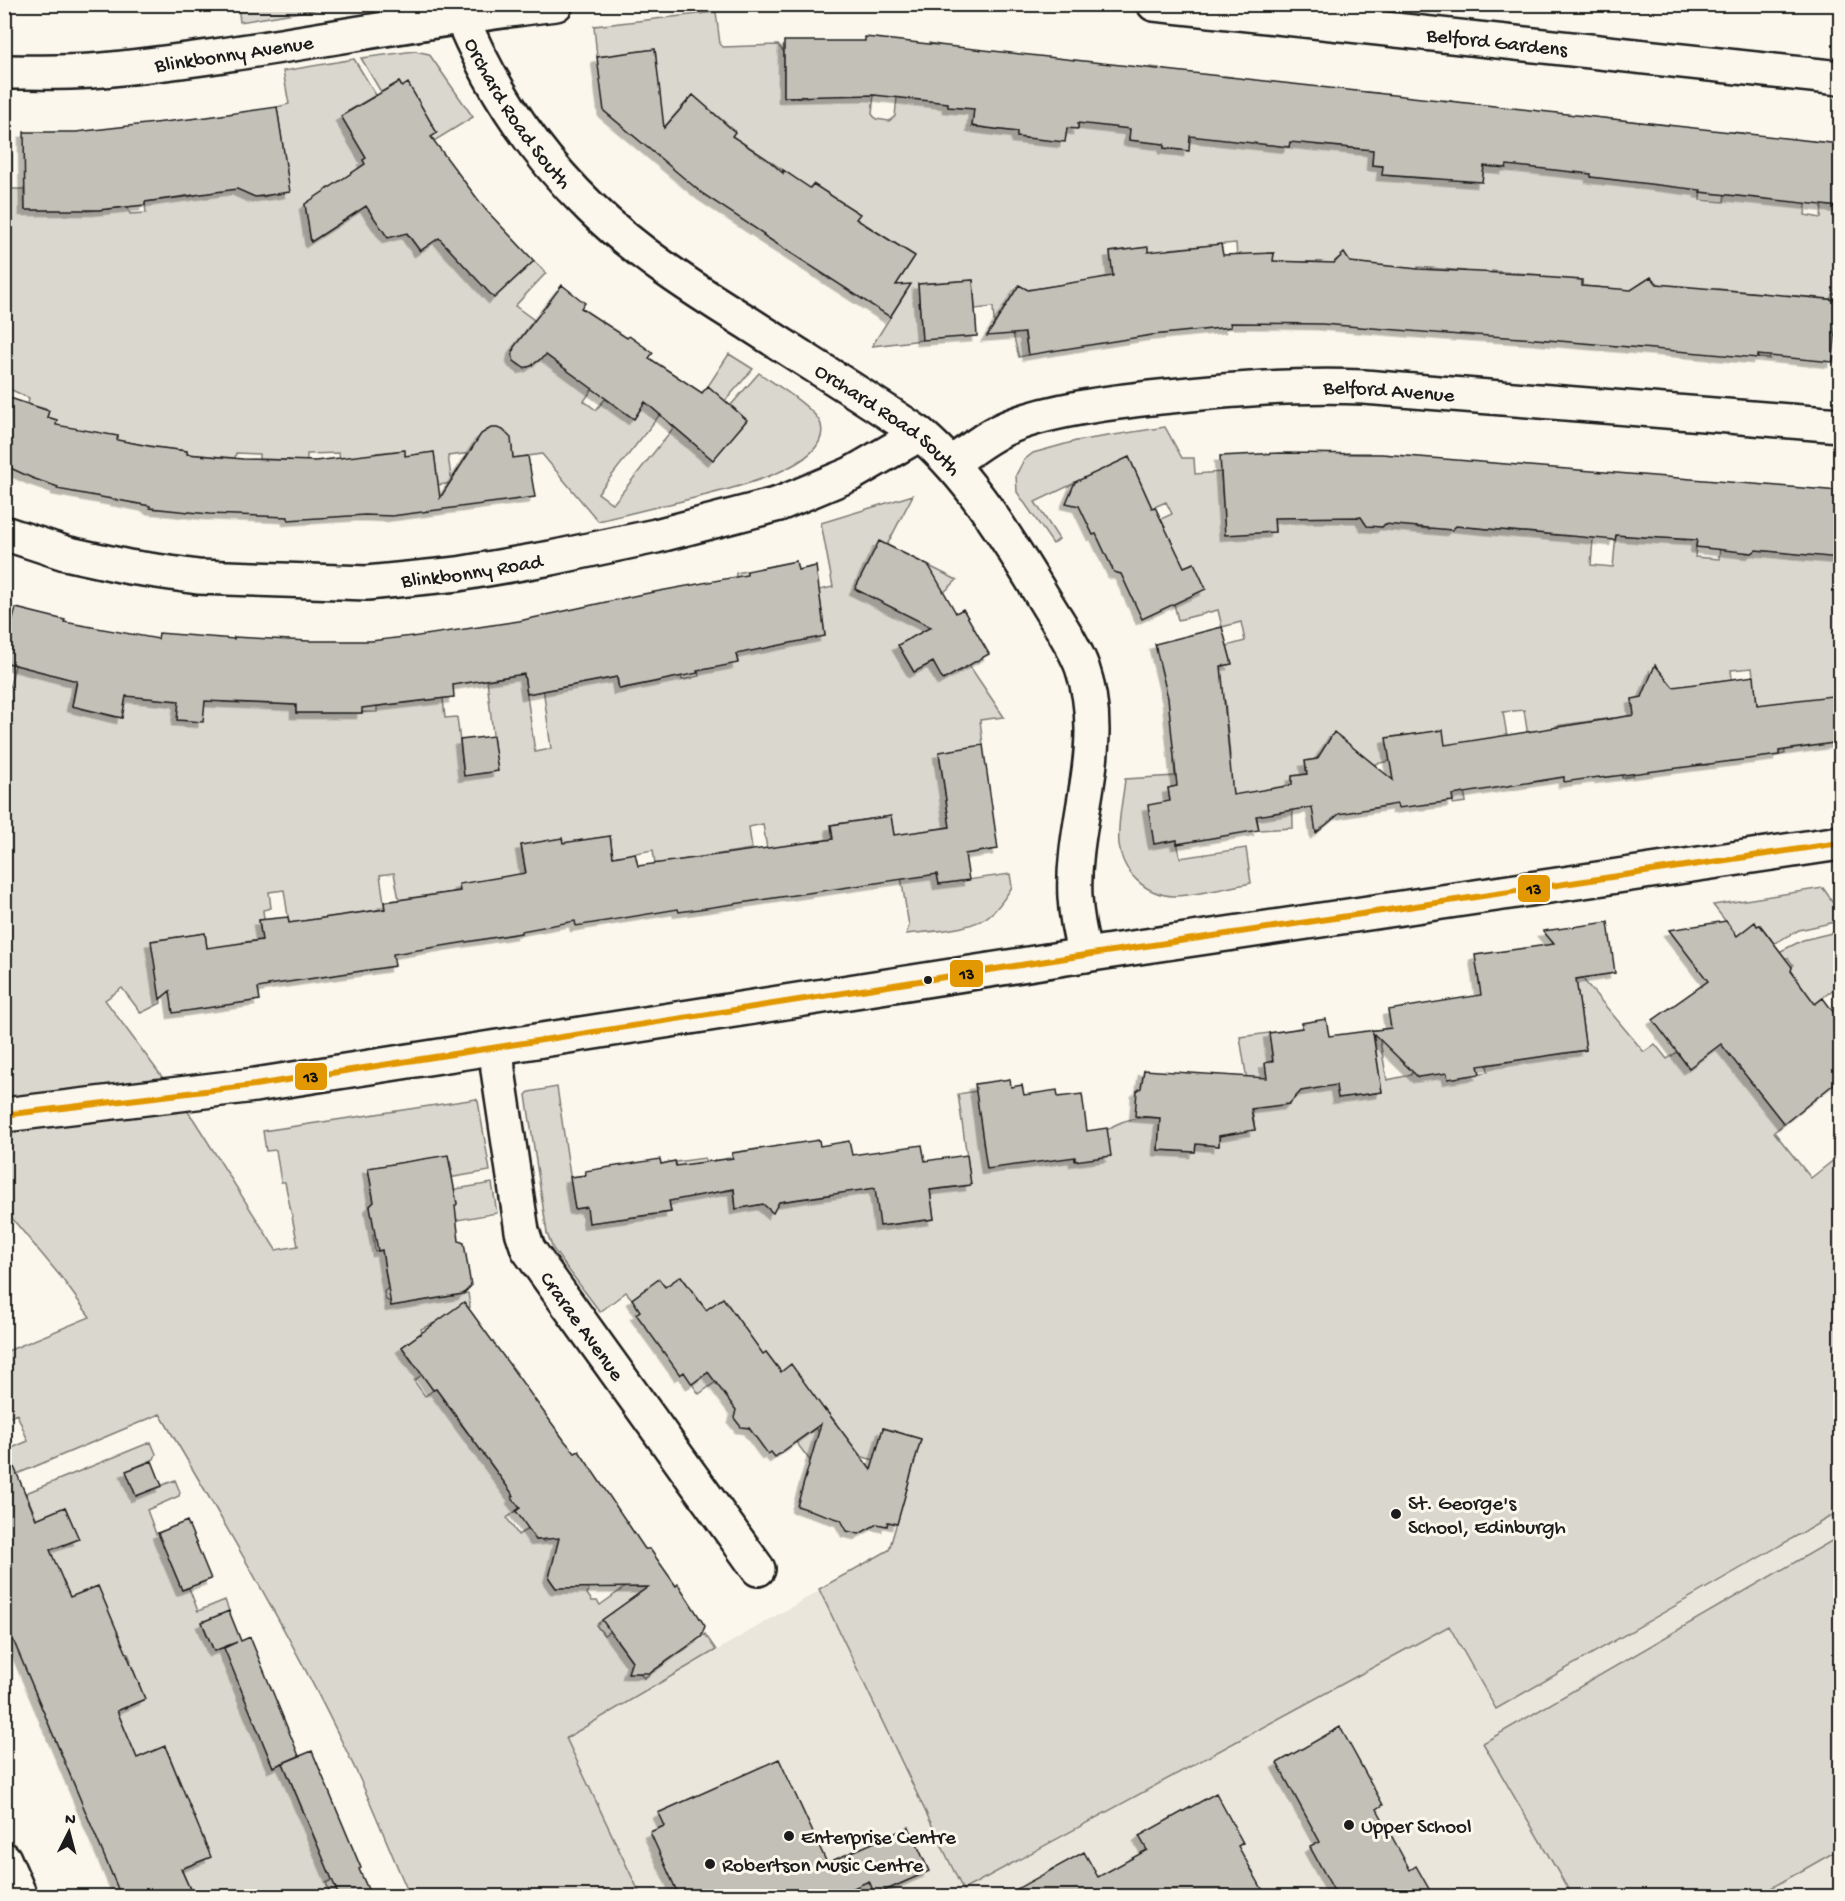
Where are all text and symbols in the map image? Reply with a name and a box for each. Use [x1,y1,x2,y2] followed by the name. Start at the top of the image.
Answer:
[1424,24,1570,65] street label: Belford Gardens
[153,32,316,80] street label: Blinkbonny Avenue
[457,35,575,196] street label: Orchard Road South
[809,360,965,483] street label: Orchard Road South
[1322,377,1456,410] street label: Belford Avenue
[399,550,546,596] street label: Blinkbonny Road
[1517,874,1551,903] line badge: 13
[1526,882,1541,901] text: 13
[949,959,984,988] line badge: 13
[959,967,974,986] text: 13
[922,974,934,986] unlabelled marker
[294,1062,328,1091] line badge: 13
[303,1070,318,1089] text: 13
[532,1268,629,1388] street label: Crarae Avenue
[1408,1493,1566,1542] place label: St. George's School, Edinburgh
[1389,1507,1403,1521] marker: St. George's School, Edinburgh
[39,1802,99,1862] north arrow
[64,1811,77,1831] text: N
[1361,1816,1472,1841] place label: Upper School
[1342,1818,1356,1832] marker: Upper School
[801,1827,957,1852] place label: Enterprise Centre
[782,1829,796,1843] marker: Enterprise Centre
[722,1855,924,1880] place label: Robertson Music Centre
[703,1857,717,1871] marker: Robertson Music Centre

